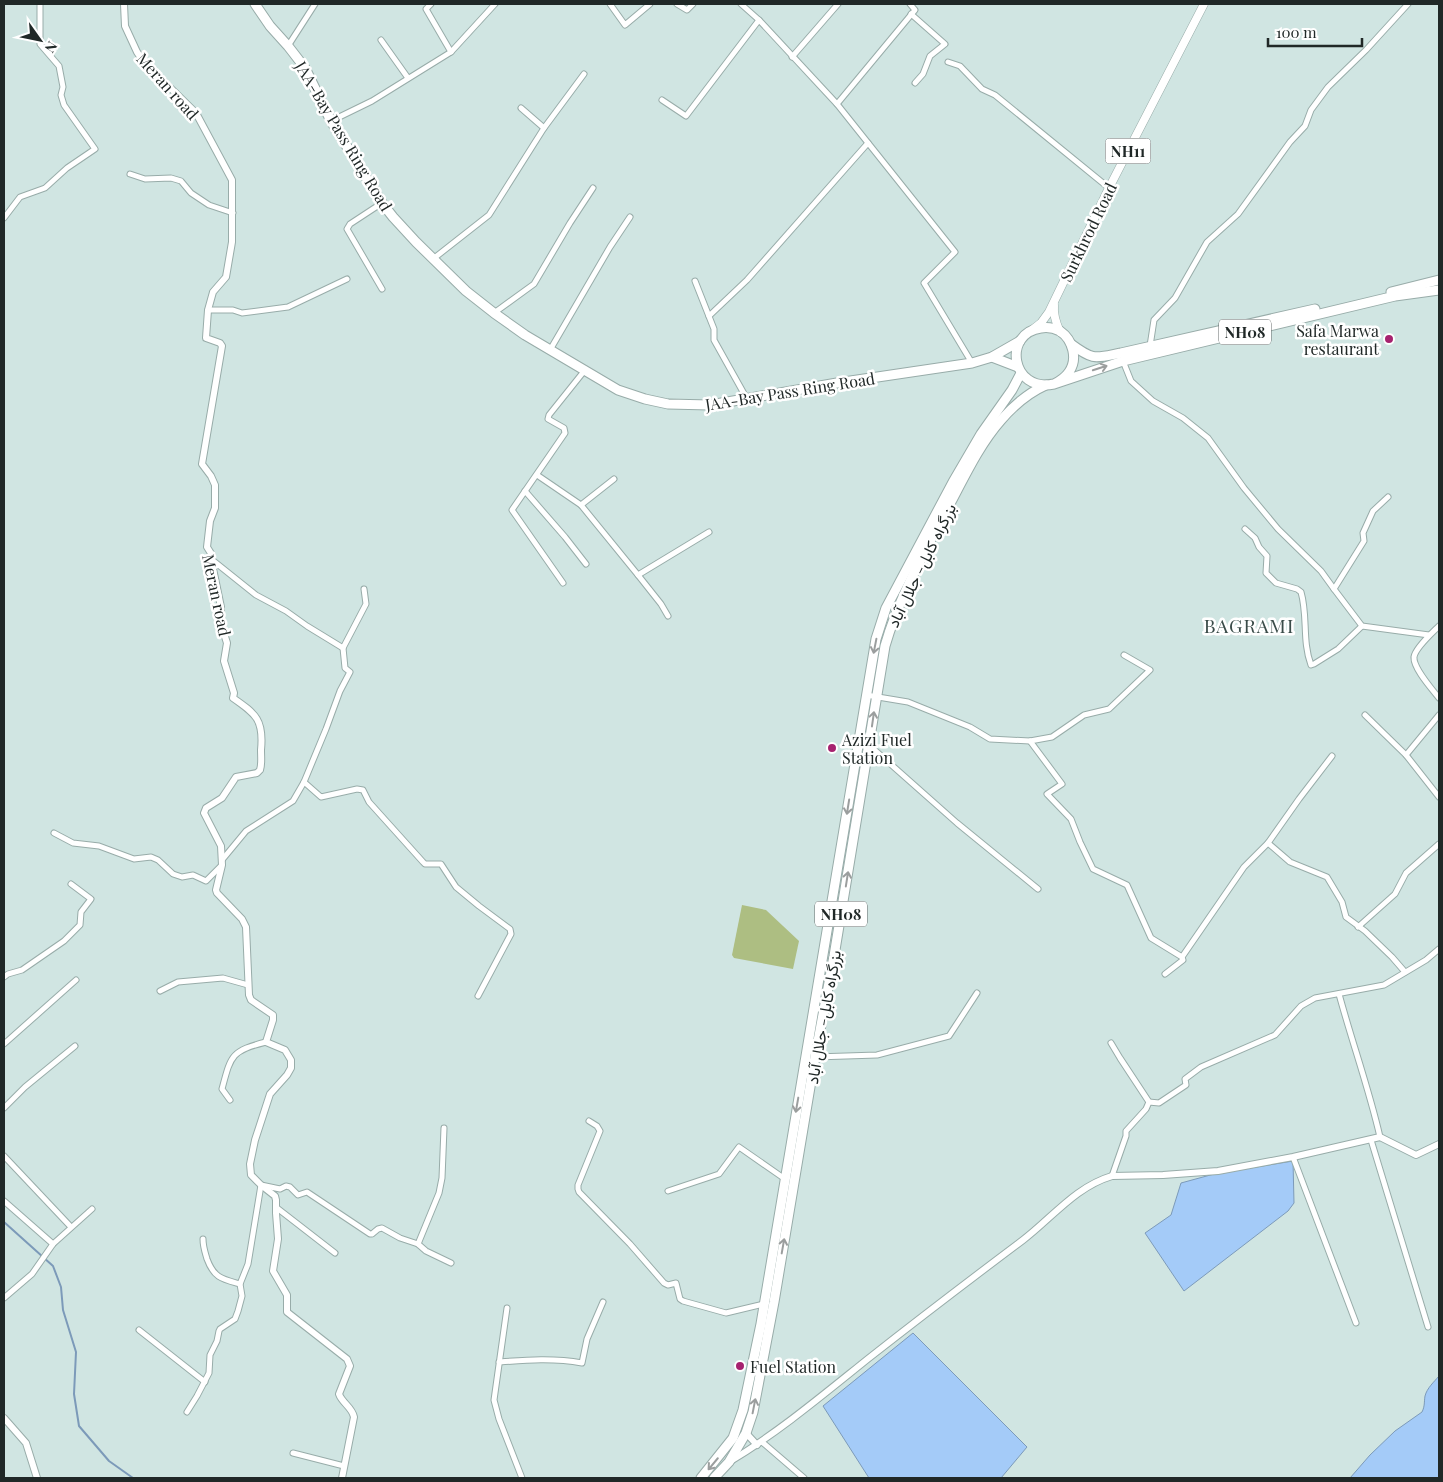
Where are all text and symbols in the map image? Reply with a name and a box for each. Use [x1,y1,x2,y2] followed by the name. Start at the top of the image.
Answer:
[15,15,65,65] north arrow
[1268,15,1362,47] scale bar
[1276,22,1317,42] text: 100 m
[41,38,62,57] text: N
[132,48,204,124] street label: Meran road
[290,56,397,215] street label: JAA-Bay Pass Ring Road
[1106,138,1150,164] road number: NH11
[1055,179,1121,285] street label: Surkhrod Road
[1219,320,1271,344] road number: NH08
[1296,320,1379,359] place label: Safa Marwa restaurant
[1383,333,1395,345] marker: Safa Marwa restaurant
[1092,363,1107,372] one-way arrow
[703,367,876,415] street label: JAA-Bay Pass Ring Road
[882,499,961,631] street label: بزرگراه کابل- جلال آباد
[198,552,236,638] street label: Meran road
[1204,612,1294,638] district label: BAGRAMI
[870,638,880,654] one-way arrow
[868,711,878,727] one-way arrow
[841,729,912,768] place label: Azizi Fuel Station
[826,742,838,754] marker: Azizi Fuel Station
[842,798,852,814] one-way arrow
[842,872,852,888] one-way arrow
[815,902,867,926] road number: NH08
[801,948,846,1086] street label: بزرگراه کابل- جلال آباد
[792,1096,802,1112] one-way arrow
[779,1239,789,1255] one-way arrow
[750,1356,836,1377] place label: Fuel Station
[734,1360,746,1372] marker: Fuel Station
[750,1398,759,1414] one-way arrow
[708,1457,719,1470] one-way arrow

